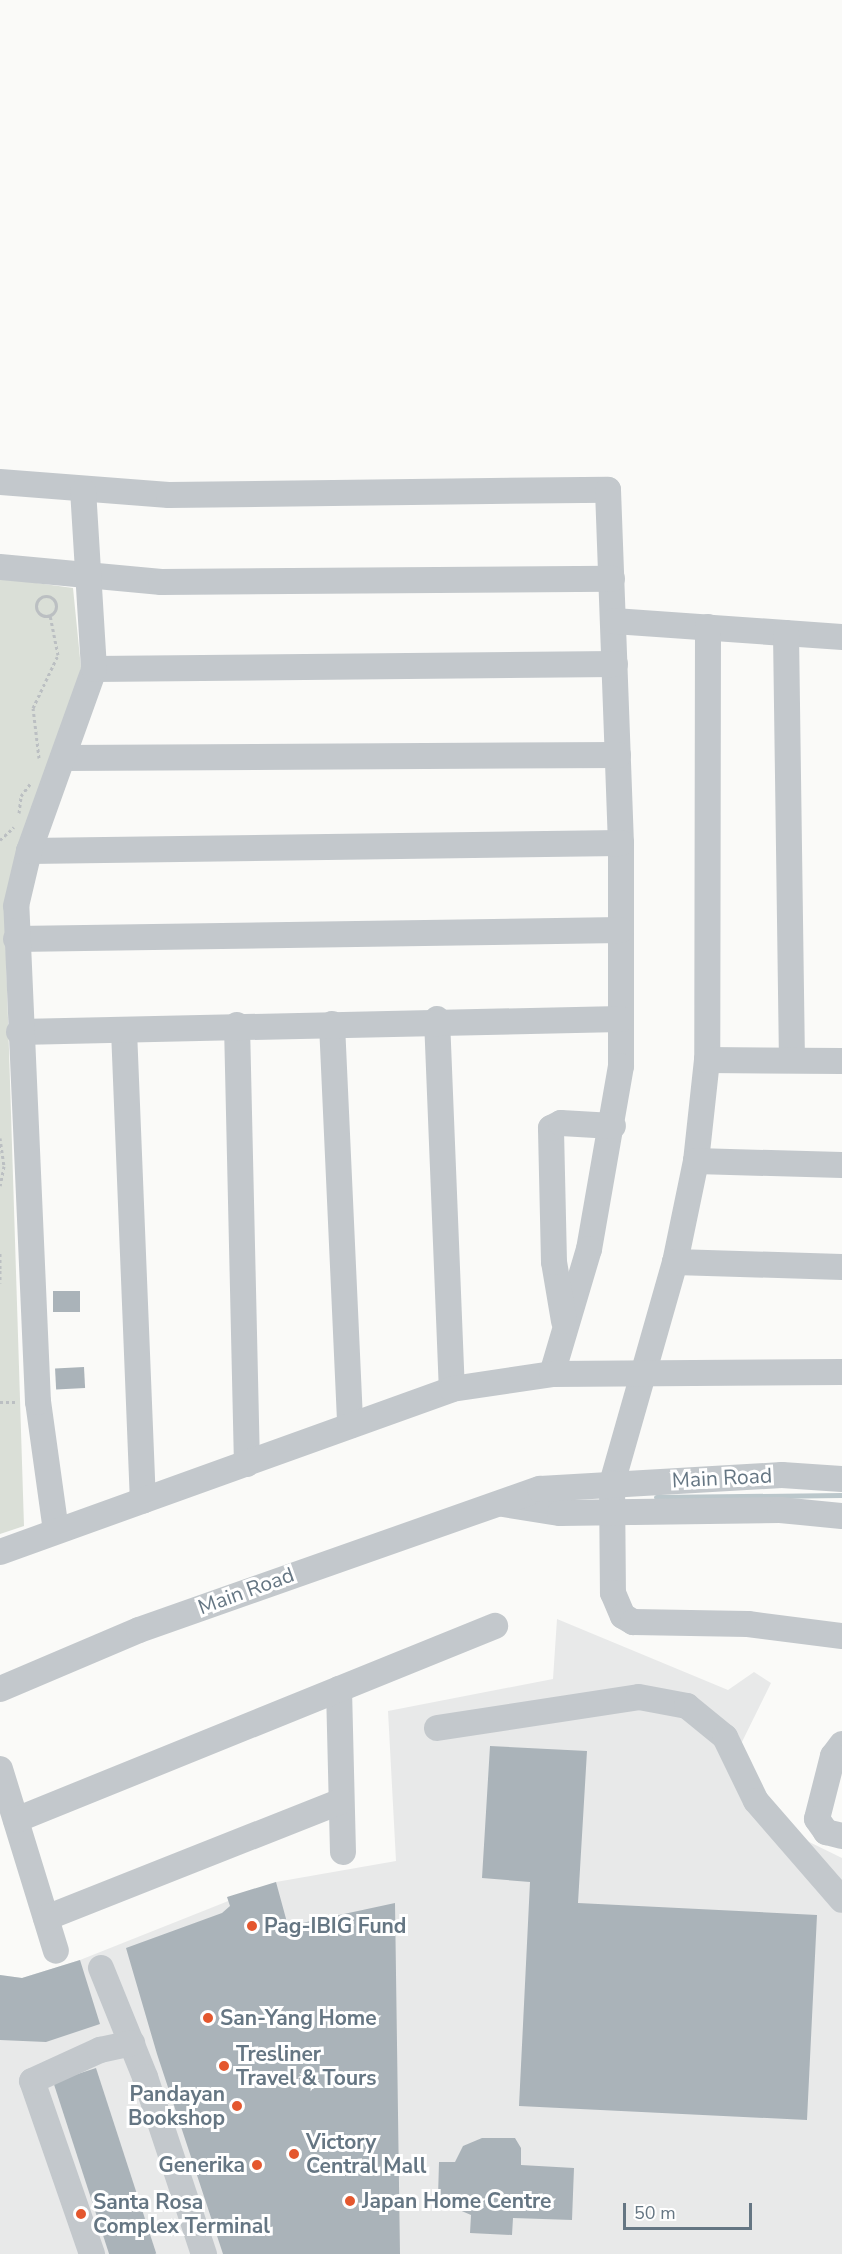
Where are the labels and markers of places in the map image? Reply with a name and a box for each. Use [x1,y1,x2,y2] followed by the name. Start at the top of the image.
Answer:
[264,1913,406,1939] place label: Pag-IBIG Fund
[245,1919,259,1933] marker: Pag-IBIG Fund
[220,2005,377,2031] place label: San-Yang Home
[201,2011,215,2025] marker: San-Yang Home
[236,2041,376,2091] place label: Tresliner Travel & Tours
[217,2059,231,2073] marker: Tresliner Travel & Tours
[128,2081,225,2131] place label: Pandayan Bookshop
[230,2099,244,2113] marker: Pandayan Bookshop
[306,2129,426,2179] place label: Victory Central Mall
[287,2147,301,2161] marker: Victory Central Mall
[158,2152,245,2178] place label: Generika
[250,2158,264,2172] marker: Generika
[362,2188,551,2214] place label: Japan Home Centre
[93,2189,270,2239] place label: Santa Rosa Complex Terminal
[343,2194,357,2208] marker: Japan Home Centre
[74,2207,88,2221] marker: Santa Rosa Complex Terminal

